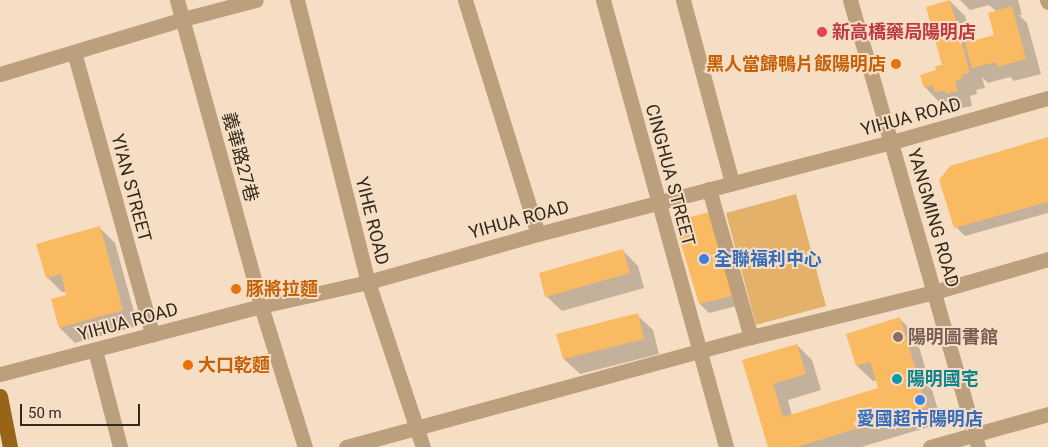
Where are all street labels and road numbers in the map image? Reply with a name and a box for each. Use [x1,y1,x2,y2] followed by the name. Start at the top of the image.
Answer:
[858,93,964,141] street label: YIHUA ROAD
[641,102,699,248] street label: CINGHUA STREET
[218,110,262,204] street label: 義華路27巷
[106,132,156,244] street label: YI'AN STREET
[903,146,963,290] street label: YANGMING ROAD
[351,175,393,267] street label: YIHE ROAD
[466,196,572,244] street label: YIHUA ROAD
[75,298,181,346] street label: YIHUA ROAD

